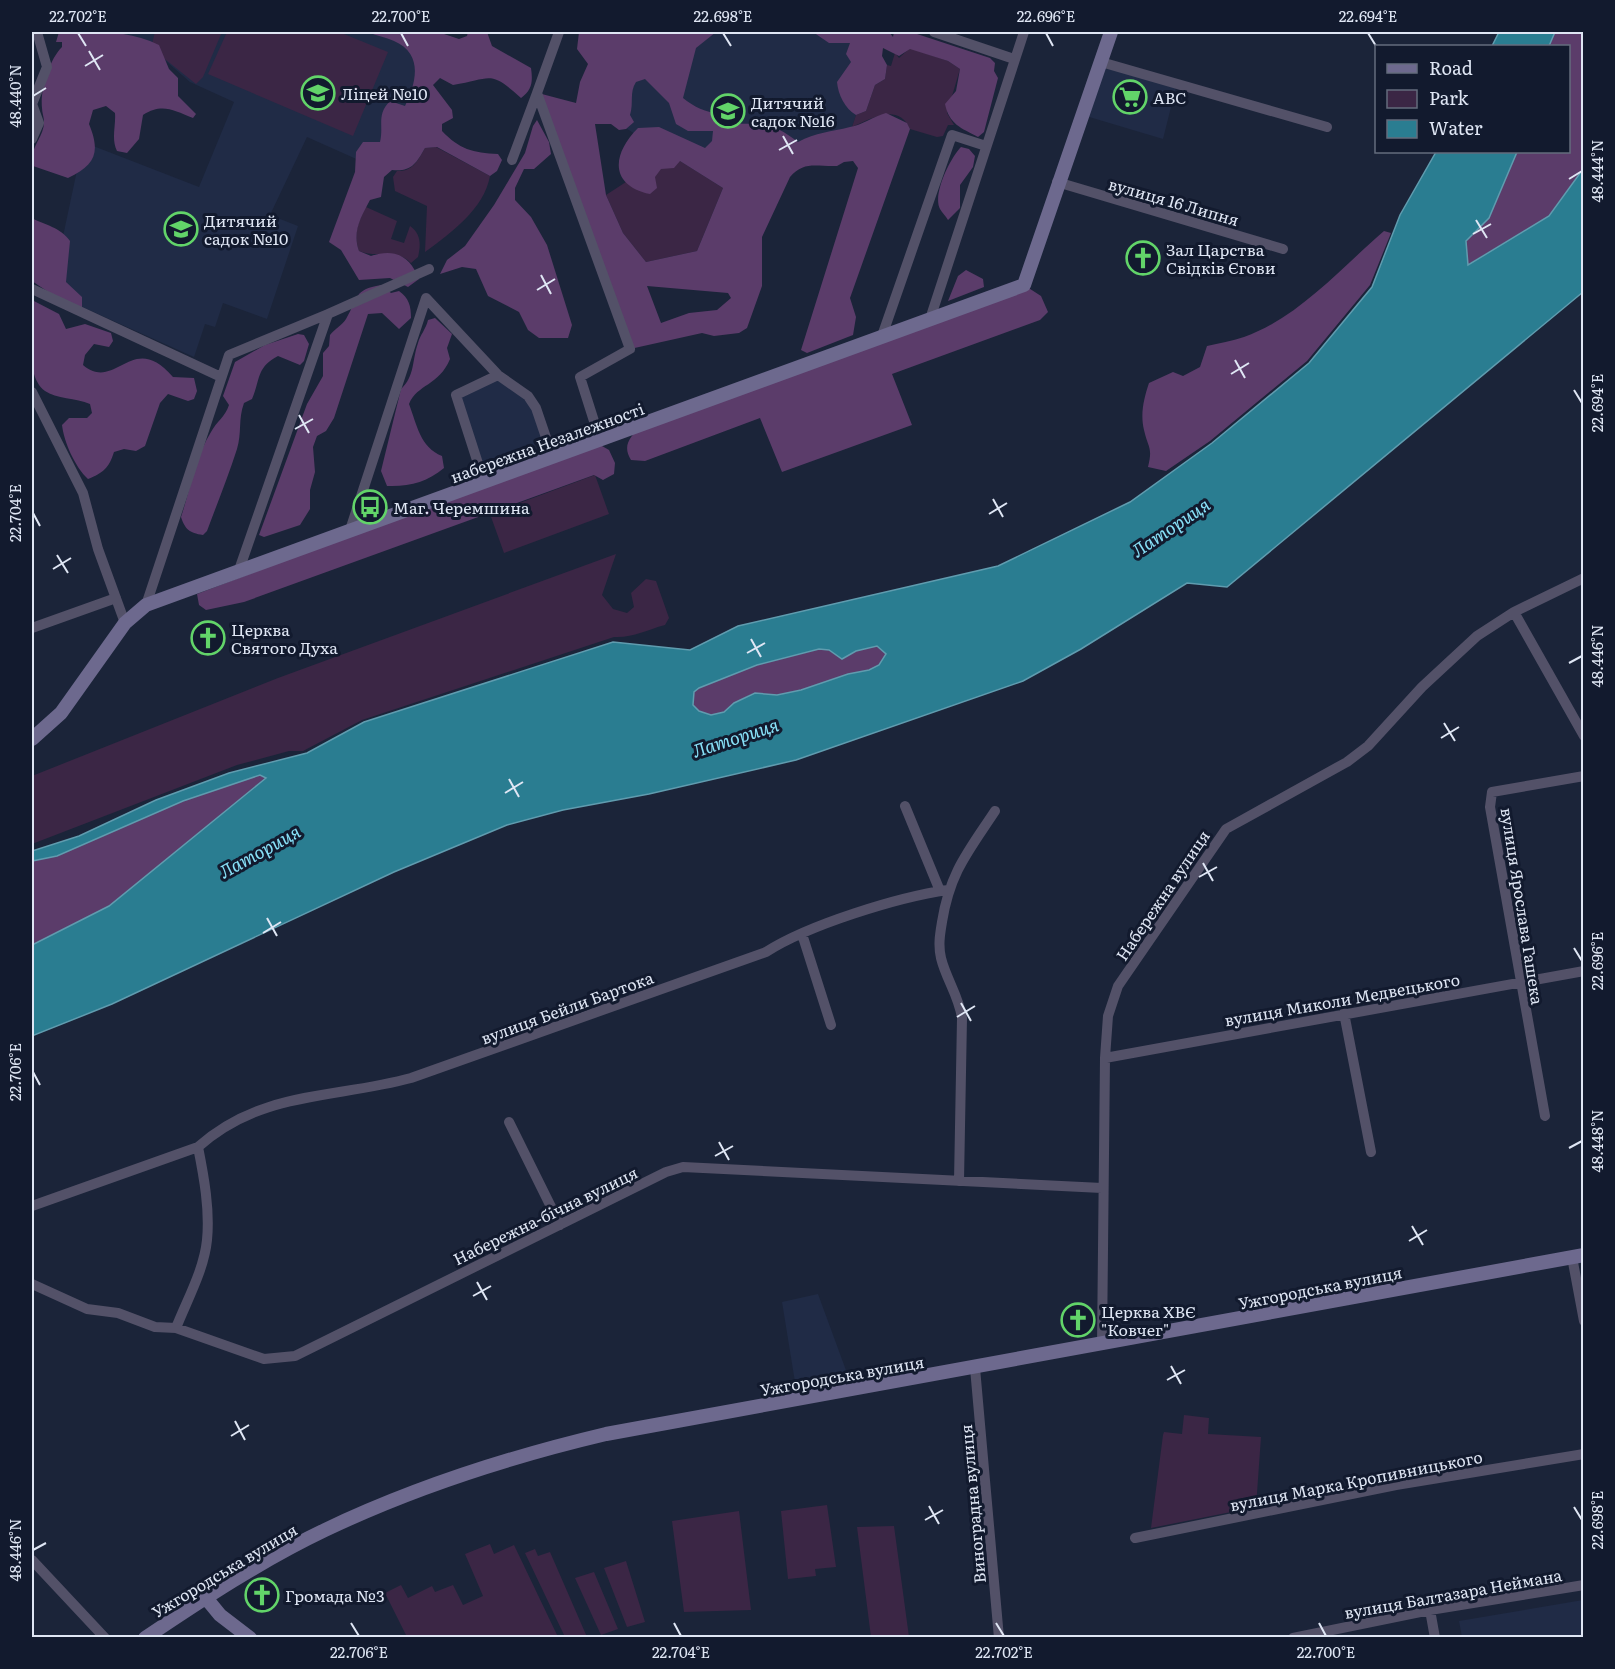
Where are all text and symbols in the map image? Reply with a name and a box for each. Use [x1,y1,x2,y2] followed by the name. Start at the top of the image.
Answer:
[49,4,107,27] text: 22.702°E
[372,4,430,27] text: 22.700°E
[694,4,752,27] text: 22.698°E
[1017,4,1075,27] text: 22.696°E
[1339,4,1397,27] text: 22.694°E
[1375,45,1570,153] legend
[1429,54,1473,81] text: Road
[3,64,26,128] text: 48.440°N
[300,75,336,111] school or university icon: Ліцей №10
[1112,79,1148,115] supermarket icon: ABC
[341,81,428,105] place label: Ліцей №10
[1429,84,1470,111] text: Park
[1153,85,1187,109] place label: ABC
[751,90,835,132] place label: Дитячий садок №16
[710,93,746,129] school or university icon: Дитячий садок №16
[1429,114,1483,141] text: Water
[1585,140,1608,202] text: 48.444°N
[1106,171,1242,231] street label: вулиця 16 Липня
[204,208,288,250] place label: Дитячий садок №10
[163,211,199,247] school or university icon: Дитячий садок №10
[1166,237,1276,279] place label: Зал Царства Свідків Єгови
[1125,240,1161,276] church icon: Зал Царства Свідків Єгови
[1585,374,1608,432] text: 22.694°E
[447,396,647,488] street label: набережна Незалежності
[3,484,26,542] text: 22.704°E
[352,489,388,525] bus stop icon: Маг. Черемшина
[1125,490,1215,563] water label: Латориця
[393,495,530,519] place label: Маг. Черемшина
[231,617,338,659] place label: Церква Святого Духа
[190,620,226,656] church icon: Церква Святого Духа
[1585,625,1608,687] text: 48.446°N
[688,710,782,764] water label: Латориця
[1496,806,1551,1007] street label: вулиця Ярослава Гашека
[213,817,305,885] water label: Латориця
[1109,825,1215,965] street label: Набережна вулиця
[1585,932,1608,990] text: 22.696°E
[477,964,657,1049] street label: вулиця Бейли Бартока
[1223,966,1461,1032] street label: вулиця Миколи Медвецького
[3,1043,26,1101] text: 22.706°E
[1585,1109,1608,1173] text: 48.448°N
[449,1160,641,1270] street label: Набережна-бічна вулиця
[1236,1259,1404,1315] street label: Ужгородська вулиця
[1101,1299,1196,1341] place label: Церква ХВЄ "Ковчег"
[1060,1302,1096,1338] church icon: Церква ХВЄ "Ковчег"
[758,1349,926,1401] street label: Ужгородська вулиця
[953,1423,991,1585] street label: Виноградна вулиця
[1228,1444,1484,1516] street label: вулиця Марка Кропивницького
[1585,1491,1608,1549] text: 22.698°E
[147,1517,301,1623] street label: Ужгородська вулиця
[3,1519,26,1581] text: 48.446°N
[1342,1562,1564,1624] street label: вулиця Балтазара Неймана
[244,1577,280,1613] church icon: Громада №3
[285,1583,385,1607] place label: Громада №3
[330,1640,388,1663] text: 22.706°E
[652,1640,710,1663] text: 22.704°E
[975,1640,1033,1663] text: 22.702°E
[1297,1640,1355,1663] text: 22.700°E

